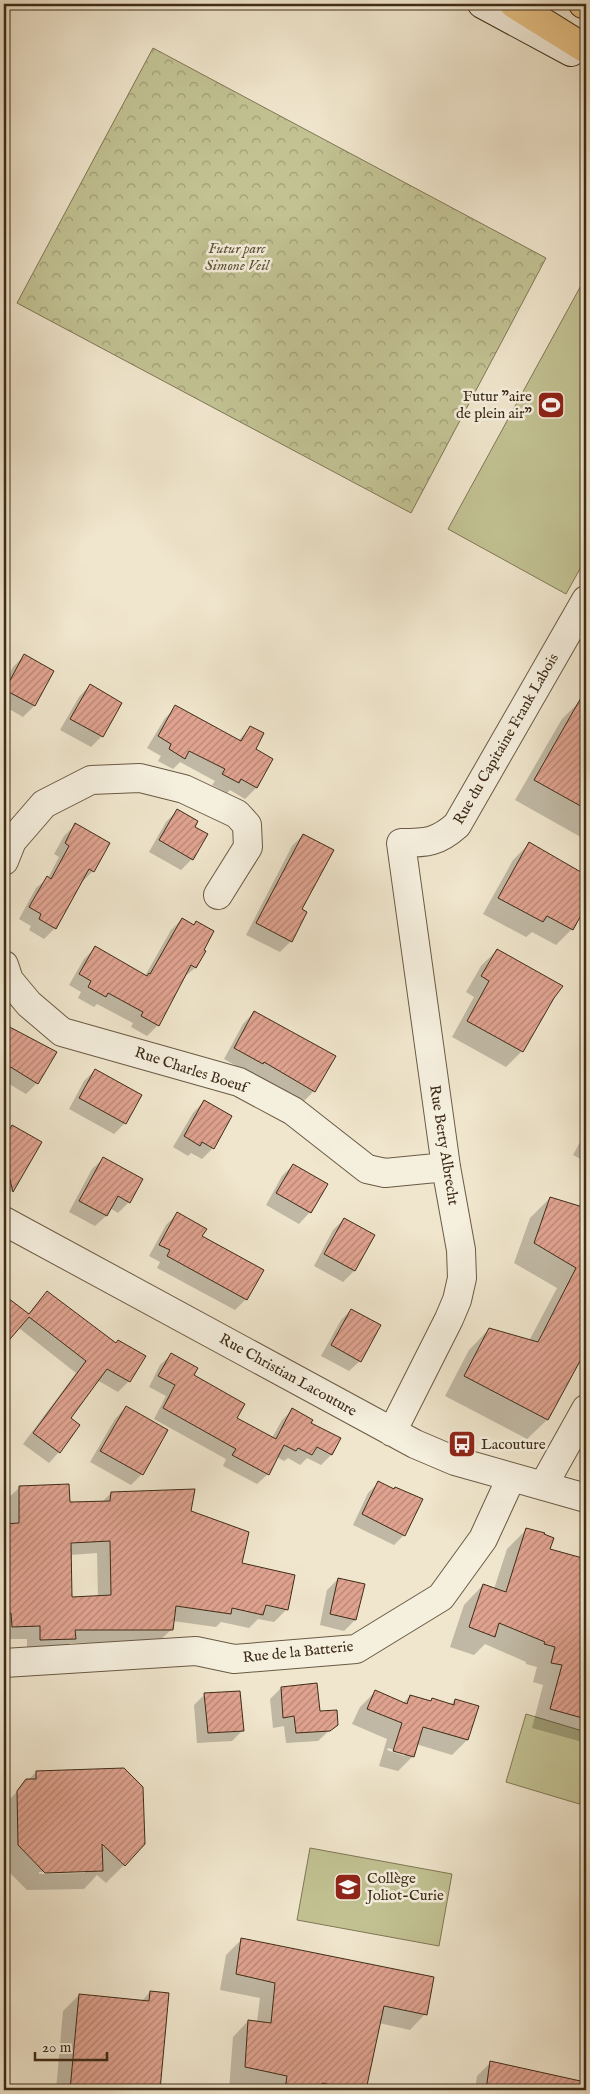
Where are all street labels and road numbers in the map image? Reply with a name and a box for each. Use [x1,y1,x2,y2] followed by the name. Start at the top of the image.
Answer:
[449,650,563,828] street label: Rue du Capitaine Frank Labois
[132,1043,252,1098] street label: Rue Charles Boeuf
[425,1083,463,1207] street label: Rue Berty Albrecht
[216,1329,360,1421] street label: Rue Christian Lacouture
[242,1637,354,1667] street label: Rue de la Batterie

